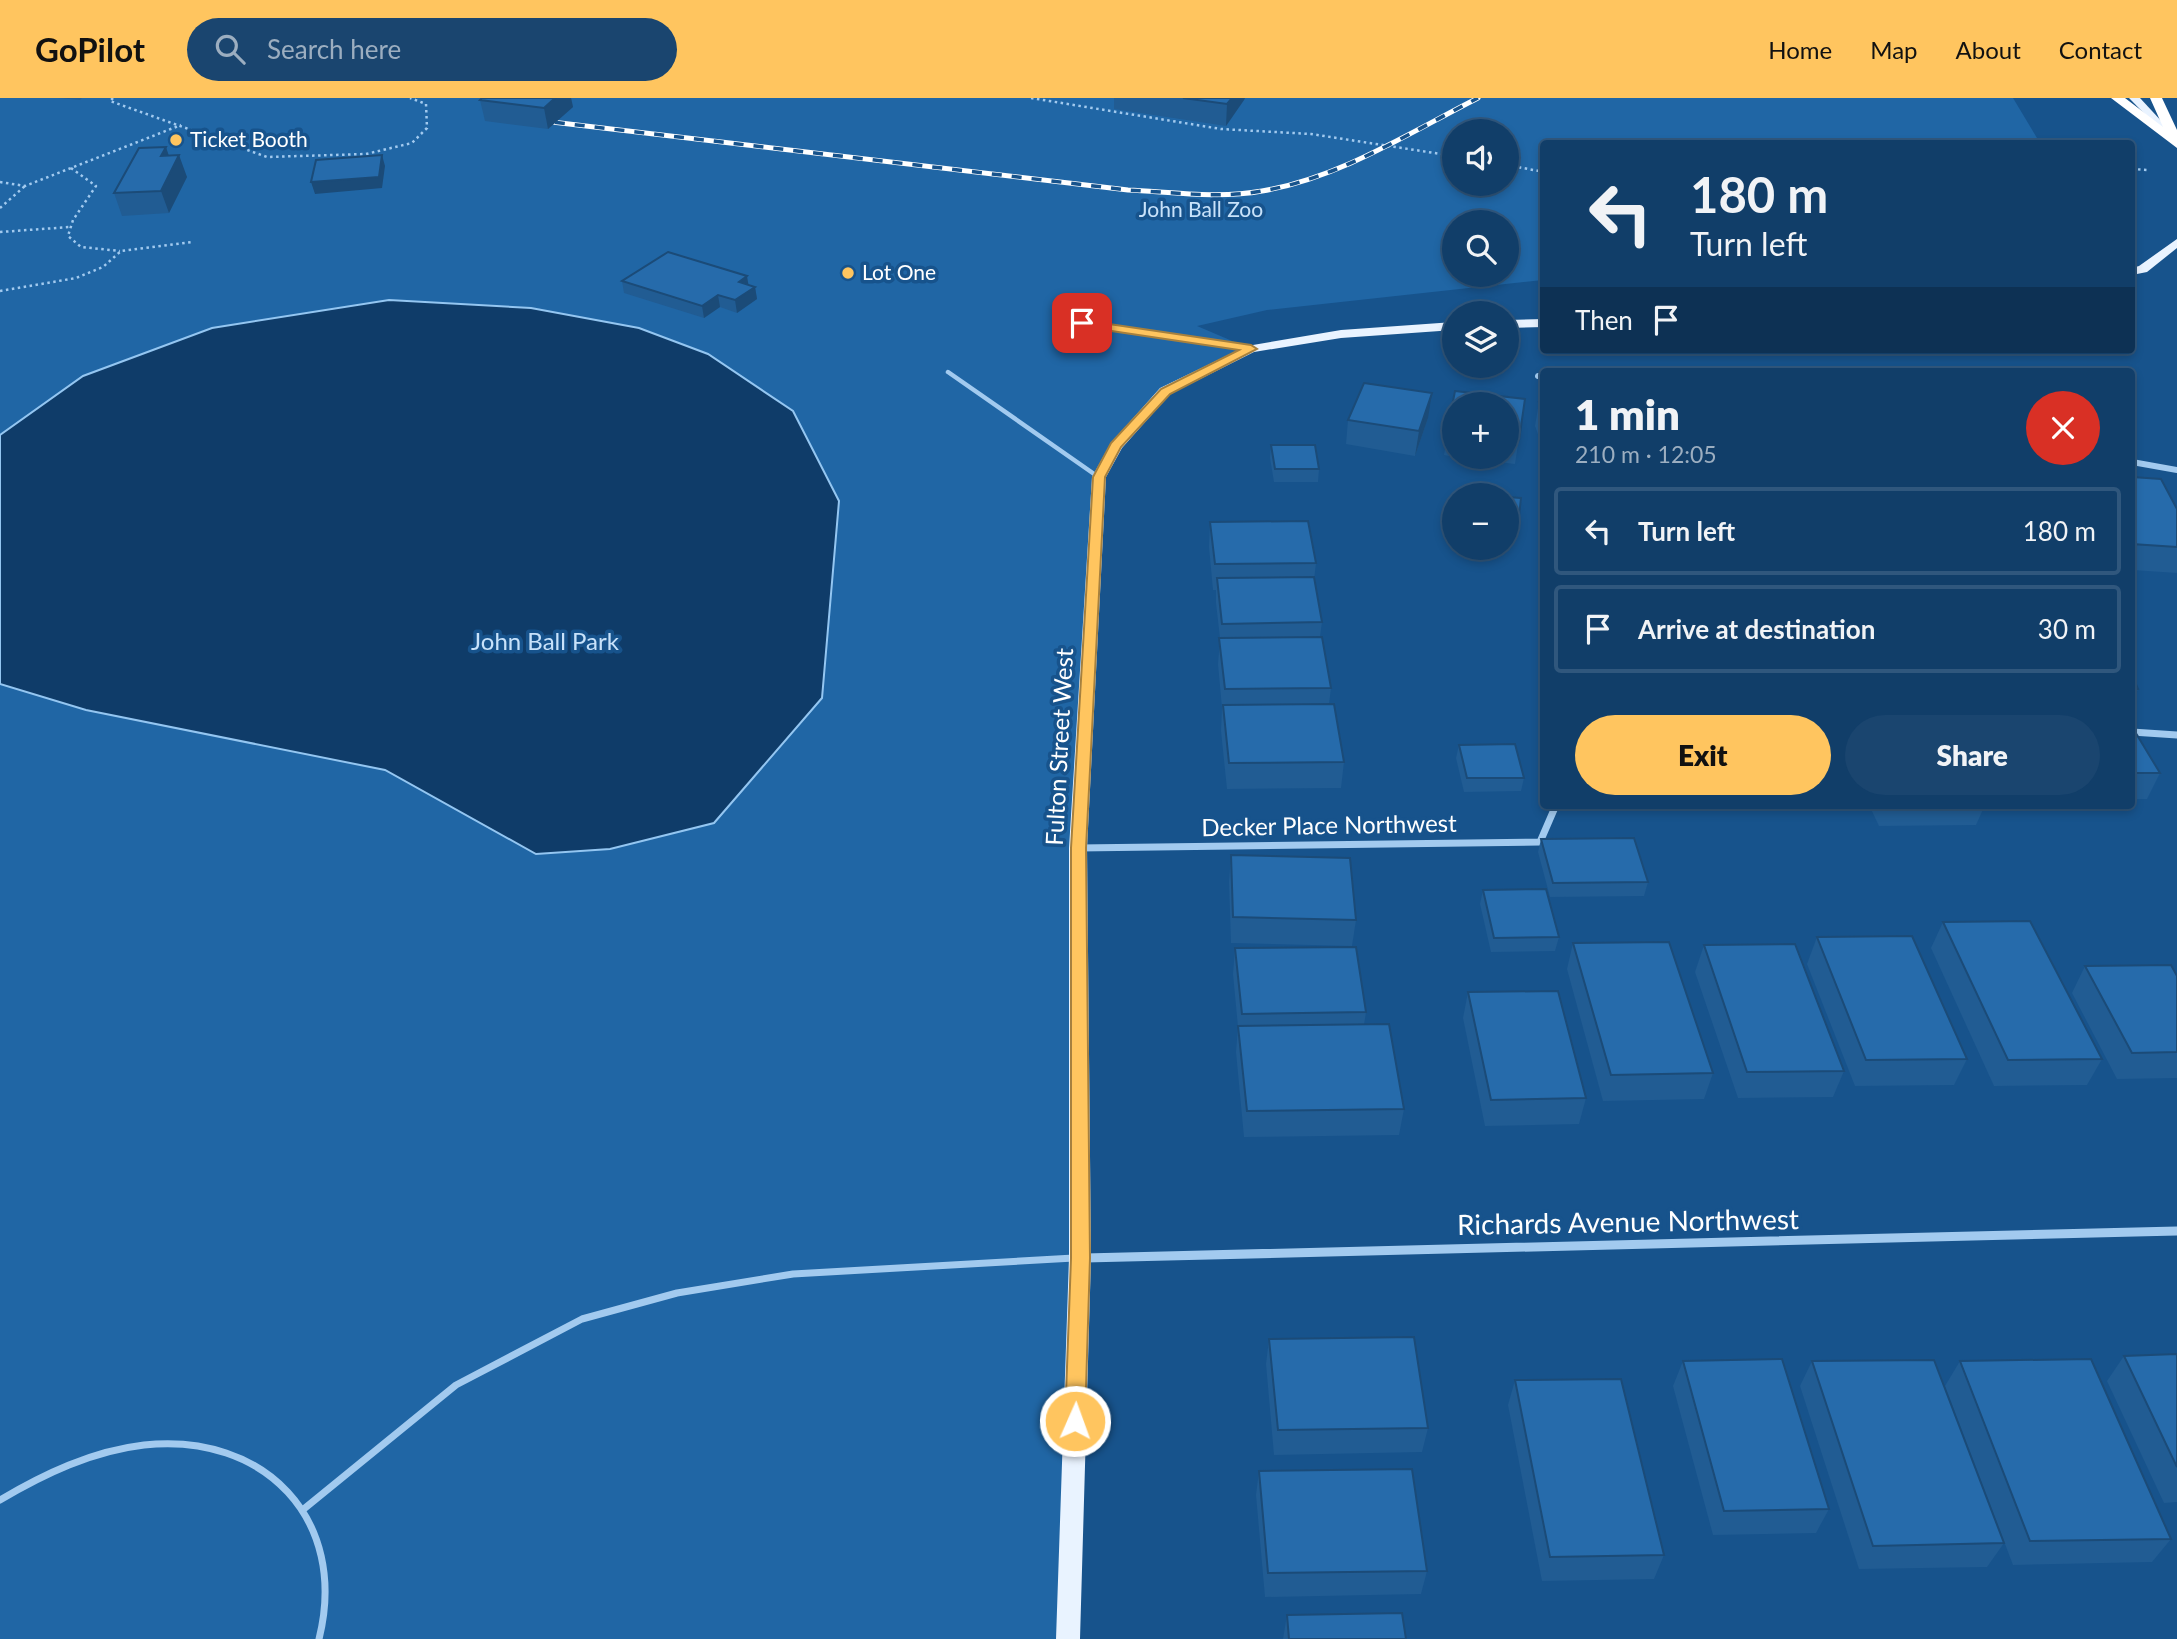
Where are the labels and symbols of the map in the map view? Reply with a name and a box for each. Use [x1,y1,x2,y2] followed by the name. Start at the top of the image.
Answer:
[190,126,308,151] place label: Ticket Booth
[168,132,184,148] marker: Ticket Booth
[1139,196,1263,221] park label: John Ball Zoo
[862,259,936,284] place label: Lot One
[840,265,856,281] marker: Lot One
[1052,293,1112,353] pin
[471,626,620,655] park label: John Ball Park
[1039,647,1078,846] street label: Fulton Street West
[1201,808,1457,841] street label: Decker Place Northwest
[1457,1201,1799,1241] street label: Richards Avenue Northwest
[1038,1384,1112,1458] position arrow

